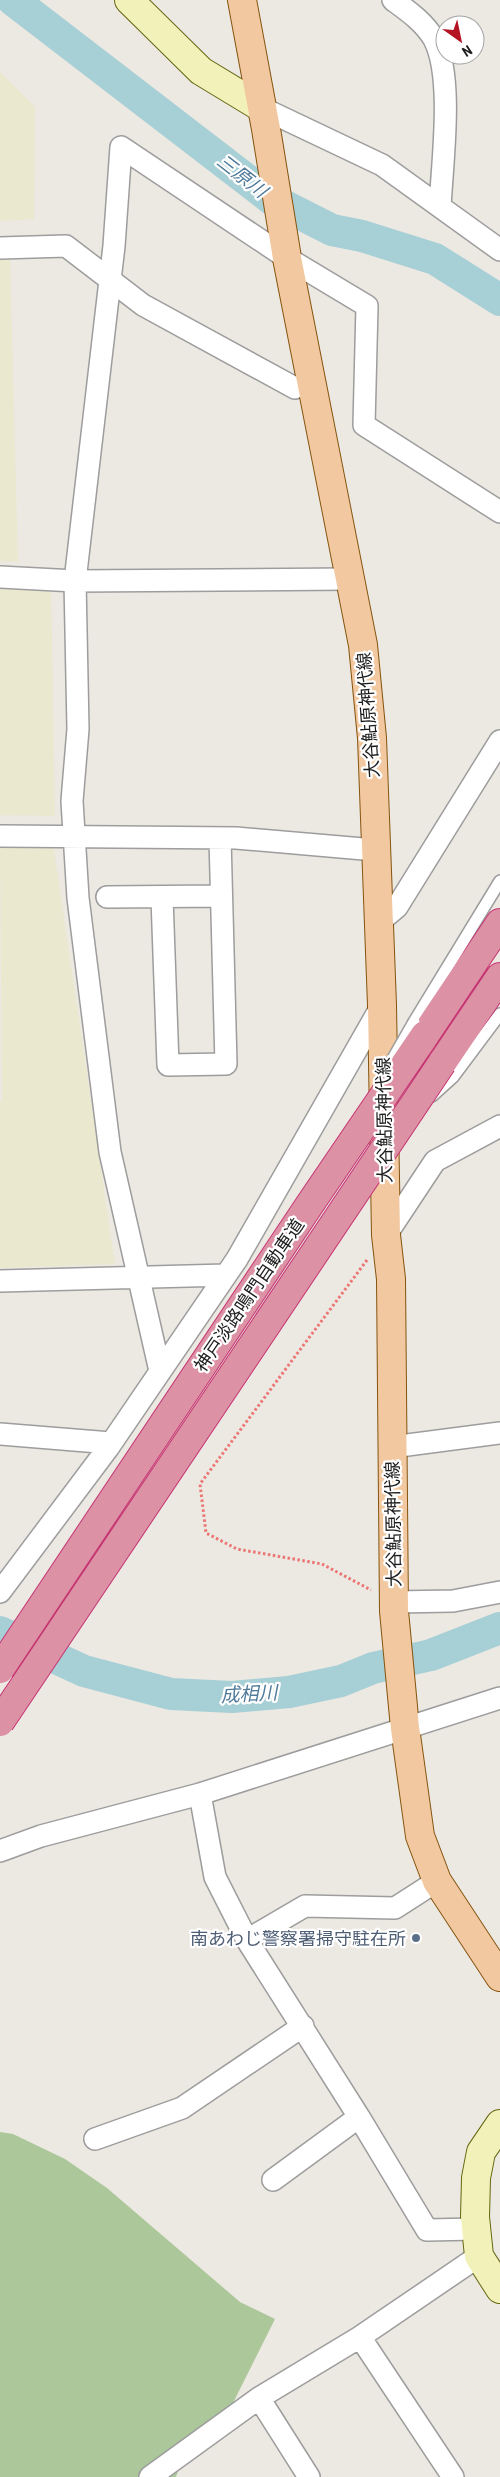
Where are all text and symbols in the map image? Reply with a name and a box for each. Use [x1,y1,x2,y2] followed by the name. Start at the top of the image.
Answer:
[435,15,485,65] north arrow
[459,42,475,60] text: N
[212,149,273,204] water label: 三原川
[353,651,383,779] street label: 大谷鮎原神代線
[372,1057,396,1183] street label: 大谷鮎原神代線
[190,1215,308,1375] street label: 神戸淡路鳴門自動車道
[381,1461,405,1587] street label: 大谷鮎原神代線
[220,1681,280,1707] water label: 成相川
[190,1928,406,1949] place label: 南あわじ警察署掃守駐在所
[410,1932,422,1944] marker: 南あわじ警察署掃守駐在所

